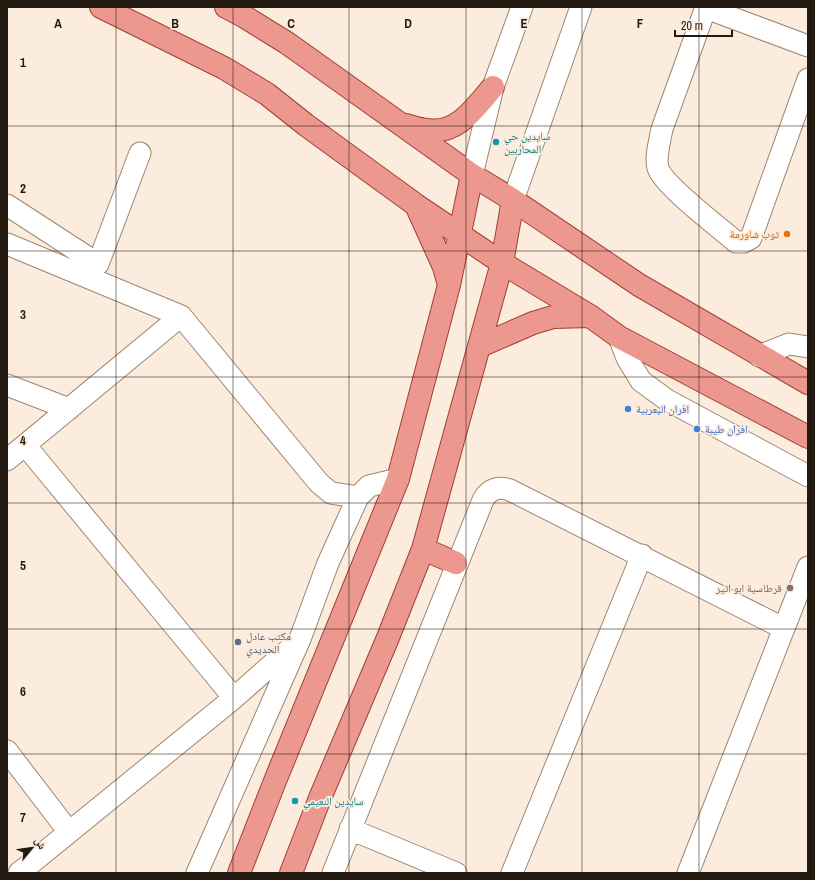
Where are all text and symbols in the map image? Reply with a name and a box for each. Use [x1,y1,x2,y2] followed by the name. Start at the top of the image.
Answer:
[675,12,732,38] scale bar
[54,15,62,32] text: A
[171,15,179,32] text: B
[287,15,295,32] text: C
[404,15,412,32] text: D
[520,15,528,32] text: E
[637,15,644,32] text: F
[681,18,703,34] text: 20 m
[20,54,26,71] text: 1
[504,129,550,156] place label: سايدين حي المحاربين
[491,137,501,147] marker: سايدين حي المحاربين
[20,180,26,197] text: 2
[730,227,780,241] place label: توب شاورمة
[782,229,792,239] marker: توب شاورمة
[20,306,26,323] text: 3
[636,402,689,416] place label: افران اليعربية
[623,404,633,414] marker: افران اليعربية
[705,422,748,436] place label: افران طيبة
[692,424,702,434] marker: افران طيبة
[20,432,26,449] text: 4
[20,557,26,574] text: 5
[715,581,782,595] place label: قرطاسية ابو اثير
[785,583,795,593] marker: قرطاسية ابو اثير
[246,629,291,658] place label: مكتب عادل الحديدي
[233,637,243,647] marker: مكتب عادل الحديدي
[20,683,26,700] text: 6
[303,794,364,810] place label: سايدين النعيمي
[290,796,300,806] marker: سايدين النعيمي
[20,809,26,826] text: 7
[12,828,52,868] north arrow
[31,835,50,852] text: ش

